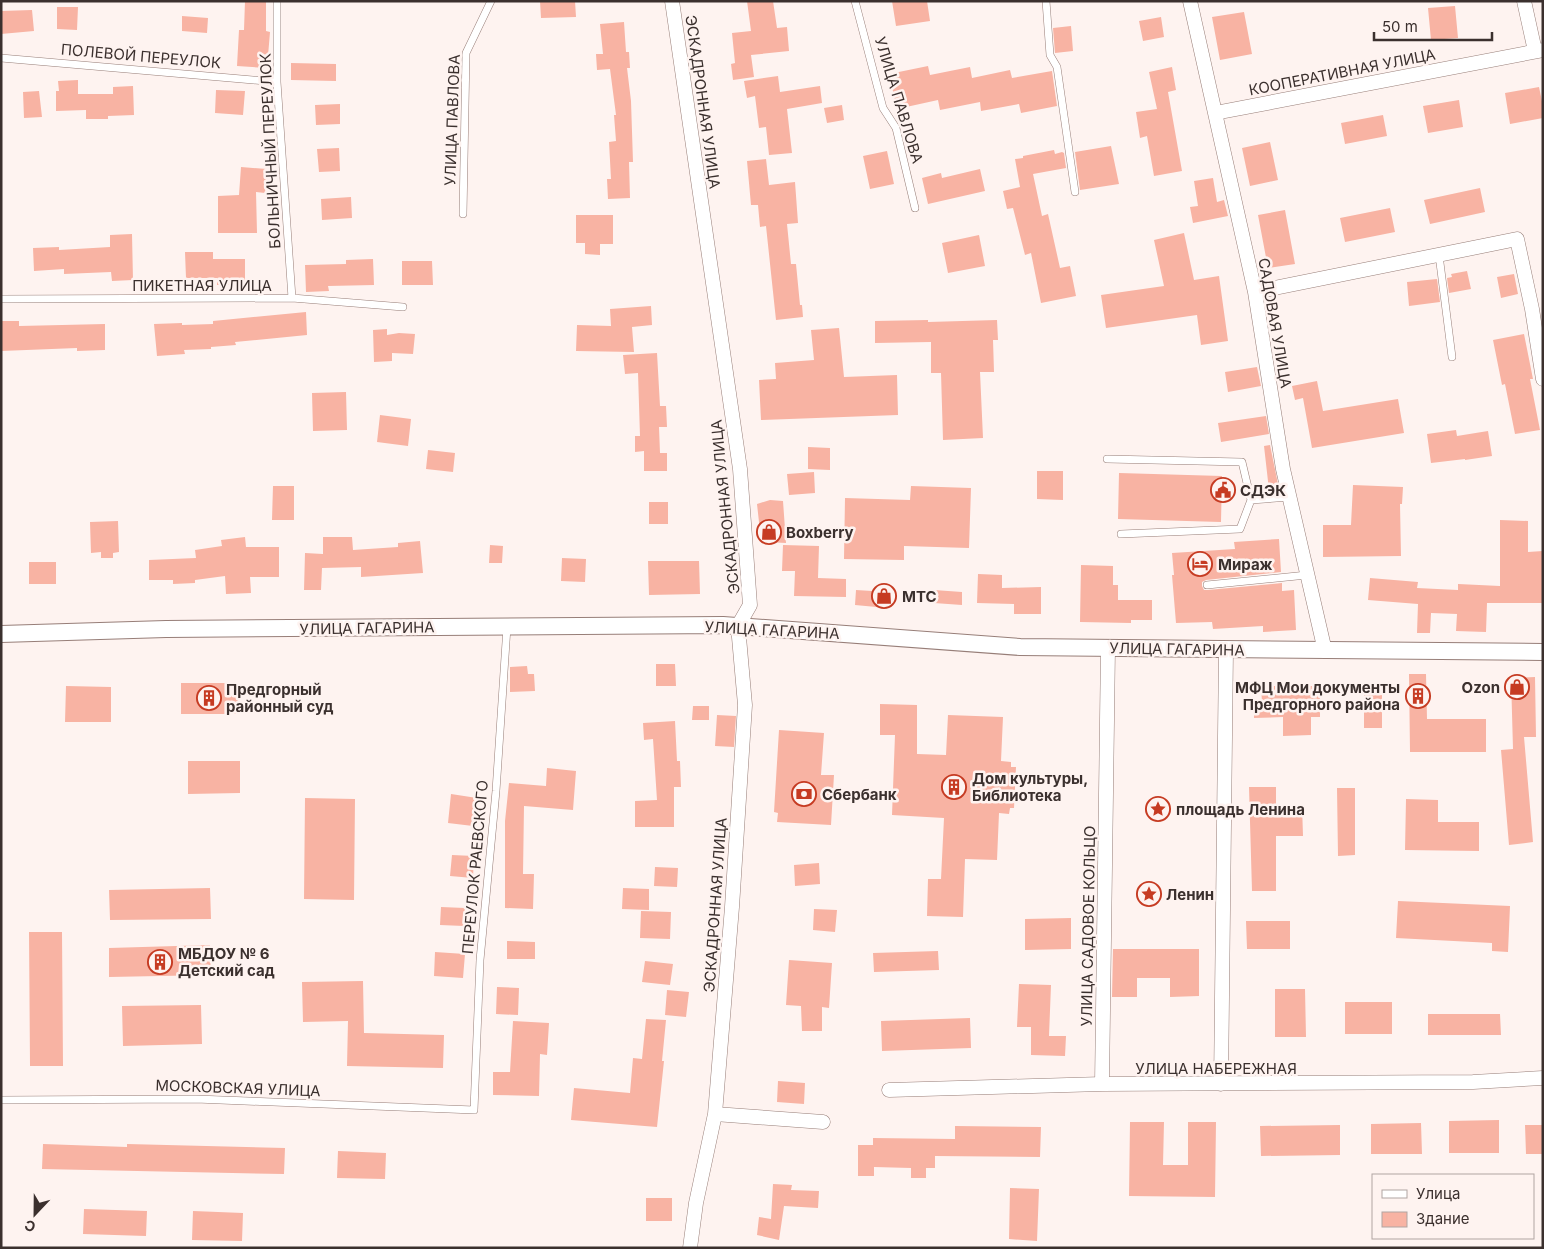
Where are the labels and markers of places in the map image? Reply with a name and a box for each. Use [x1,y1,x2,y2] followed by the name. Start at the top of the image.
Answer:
[1210,477,1236,503] public building icon: СДЭК
[1240,481,1286,500] place label: СДЭК
[756,519,782,545] shop icon: Boxberry
[786,523,854,542] place label: Boxberry
[1187,551,1213,577] hotel icon: Мираж
[1218,555,1273,574] place label: Мираж
[871,583,897,609] shop icon: МТС
[902,587,937,606] place label: МТС
[1504,674,1530,700] shop icon: Ozon
[1235,678,1400,714] place label: МФЦ Мои документы Предгорного района
[1462,678,1500,697] place label: Ozon
[226,680,333,716] place label: Предгорный районный суд
[1405,683,1431,709] building icon: МФЦ Мои документы Предгорного района
[196,685,222,711] building icon: Предгорный районный суд
[972,769,1088,805] place label: Дом культуры, Библиотека
[941,774,967,800] building icon: Дом культуры, Библиотека
[791,781,817,807] bank icon: Сбербанк
[822,785,897,804] place label: Сбербанк
[1145,796,1171,822] place icon: площадь Ленина
[1176,800,1305,819] place label: площадь Ленина
[1136,881,1162,907] place icon: Ленин
[1166,885,1214,904] place label: Ленин
[178,944,275,980] place label: МБДОУ № 6 Детский сад
[147,949,173,975] building icon: МБДОУ № 6 Детский сад

